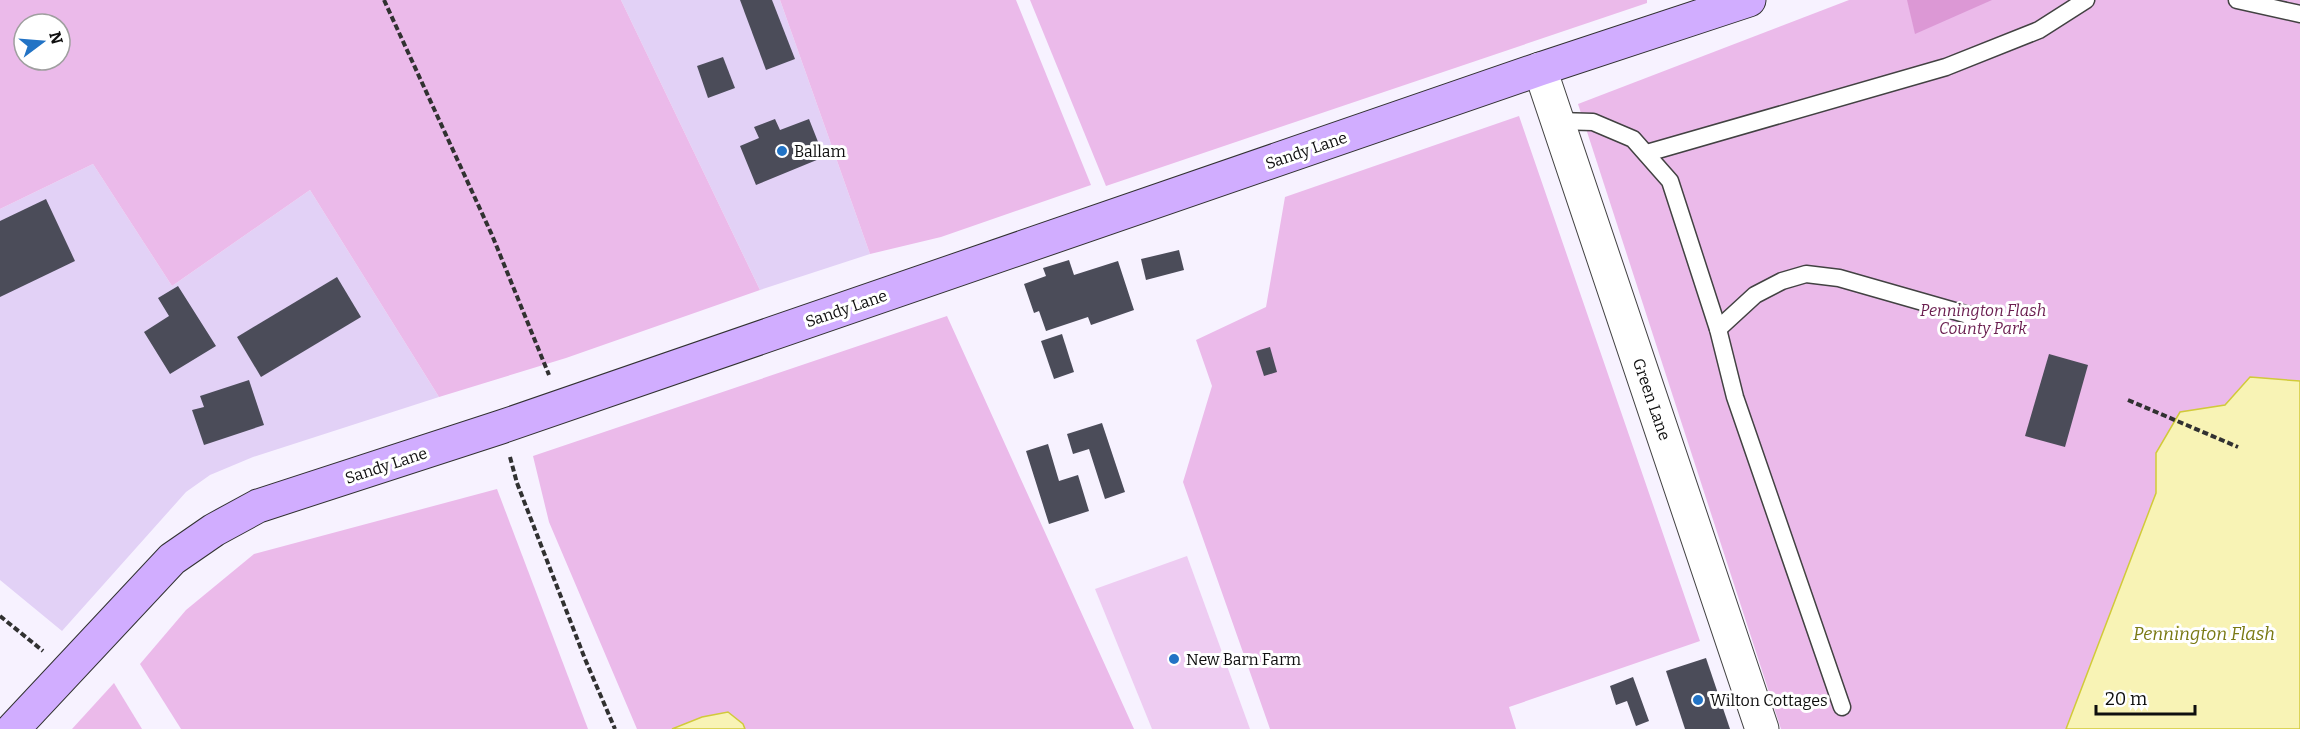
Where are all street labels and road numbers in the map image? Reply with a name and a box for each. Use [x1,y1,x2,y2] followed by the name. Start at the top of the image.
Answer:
[1263,128,1350,173] street label: Sandy Lane
[803,286,890,331] street label: Sandy Lane
[1629,356,1674,443] street label: Green Lane
[343,443,430,488] street label: Sandy Lane

